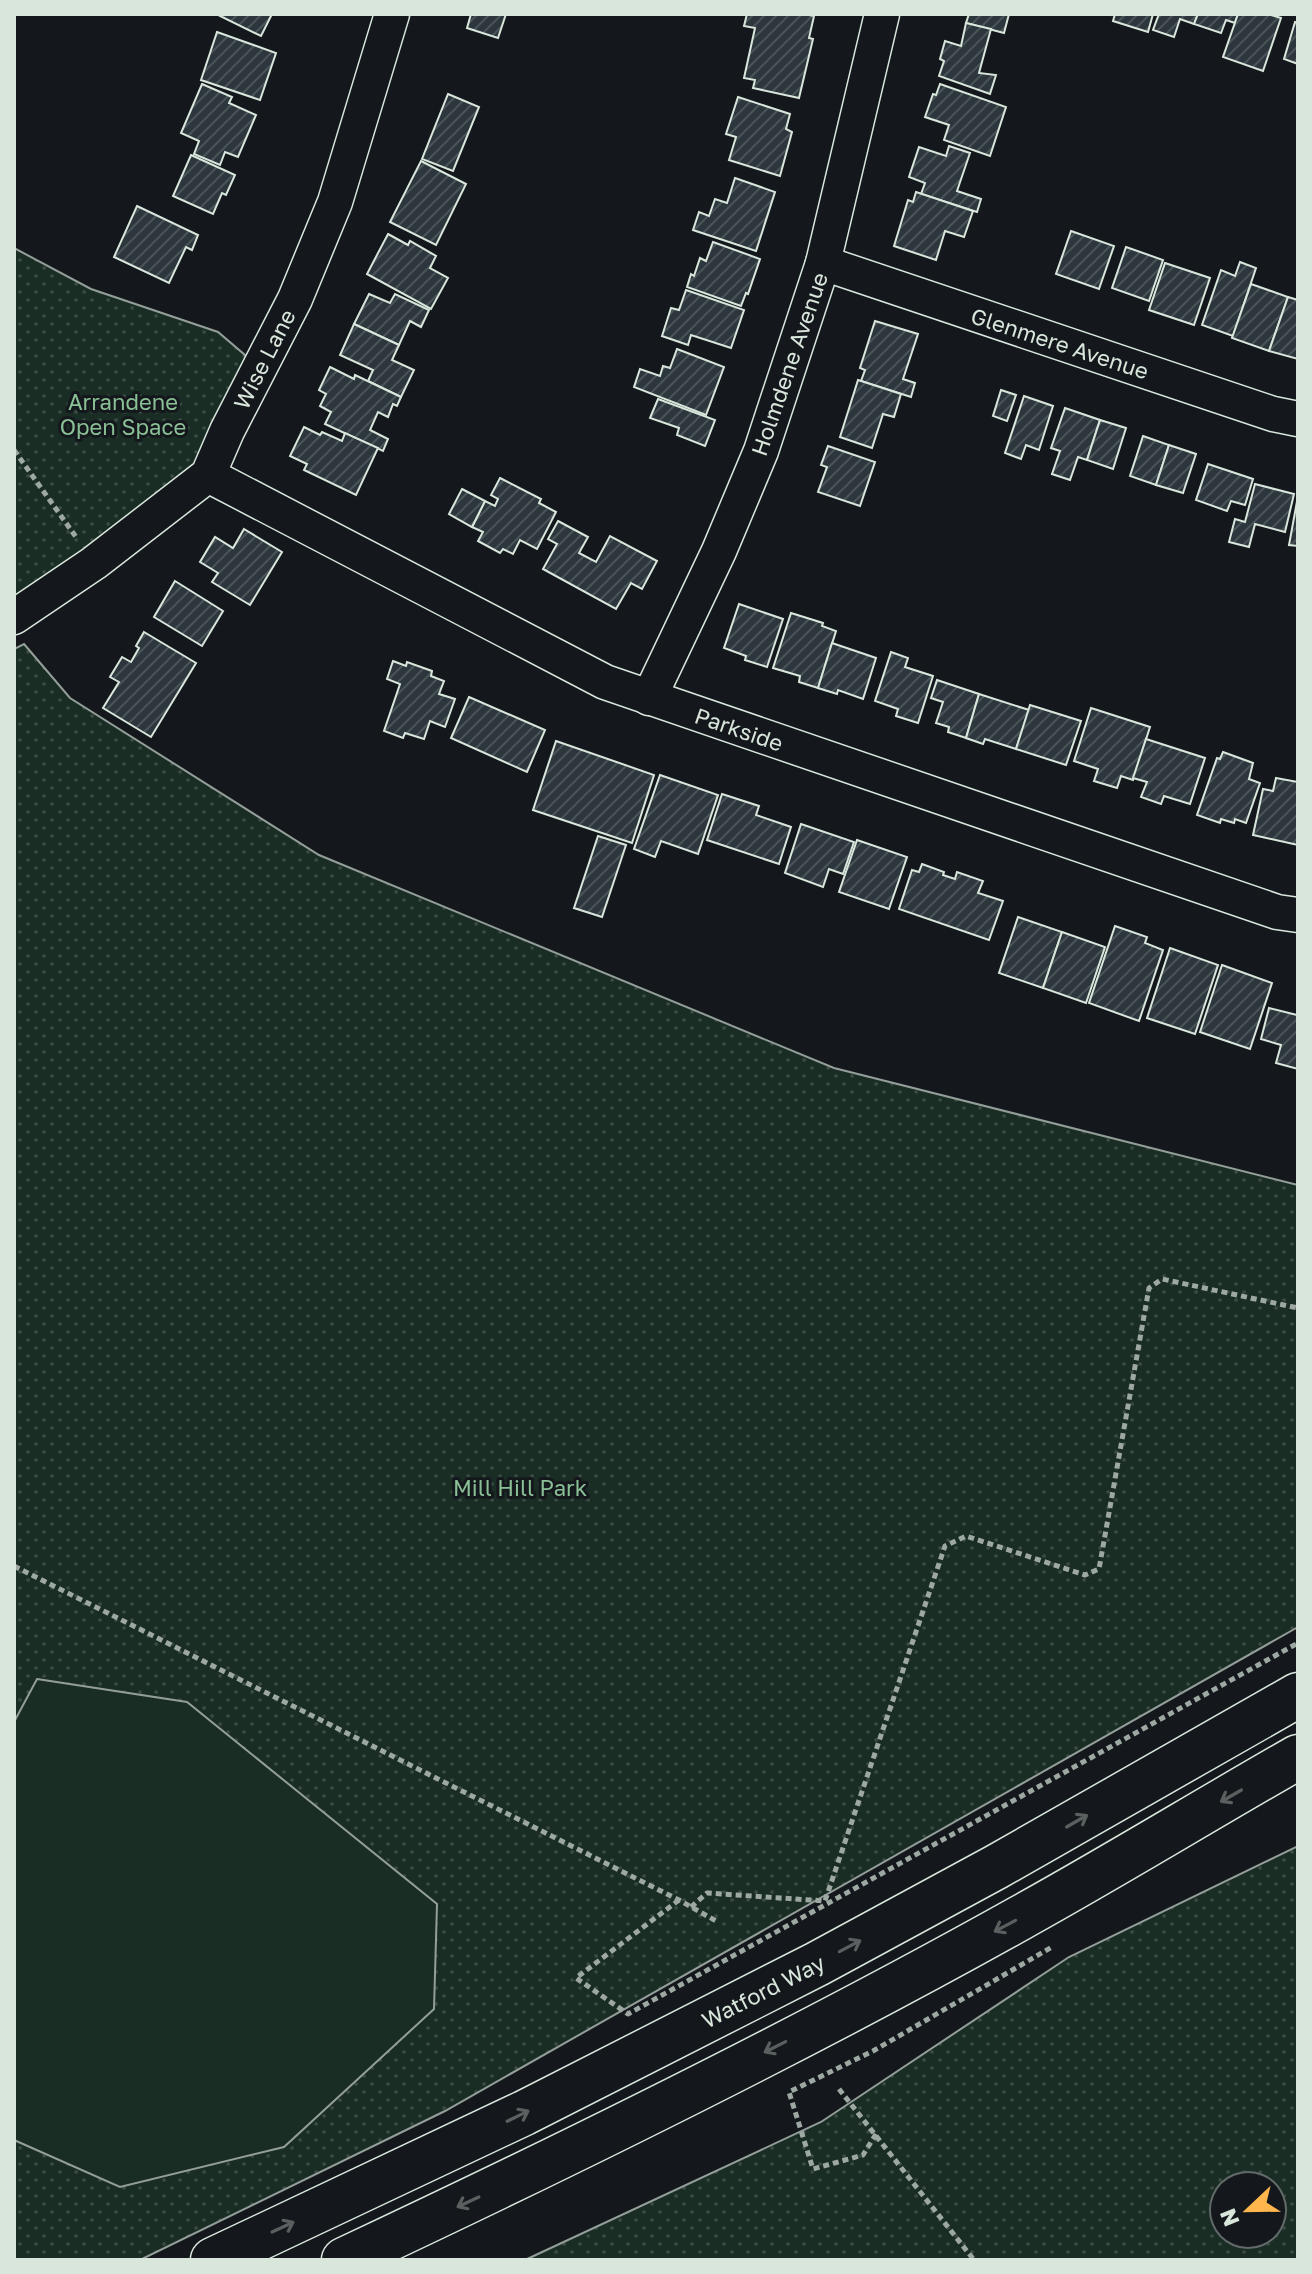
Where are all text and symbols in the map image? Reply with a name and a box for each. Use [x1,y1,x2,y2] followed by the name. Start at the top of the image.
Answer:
[745,269,833,459] street label: Holmdene Avenue
[968,302,1152,384] street label: Glenmere Avenue
[227,305,301,413] street label: Wise Lane
[60,388,186,440] park label: Arrandene Open Space
[691,701,787,757] street label: Parkside
[453,1474,587,1501] park label: Mill Hill Park
[1219,1789,1243,1804] one-way arrow
[1065,1813,1088,1829] one-way arrow
[994,1919,1018,1934] one-way arrow
[837,1938,861,1954] one-way arrow
[697,1949,829,2033] street label: Watford Way
[764,2040,788,2056] one-way arrow
[506,2108,530,2123] one-way arrow
[1208,2170,1288,2250] north arrow
[456,2195,480,2210] one-way arrow
[1213,2205,1245,2230] text: N
[271,2219,295,2234] one-way arrow

